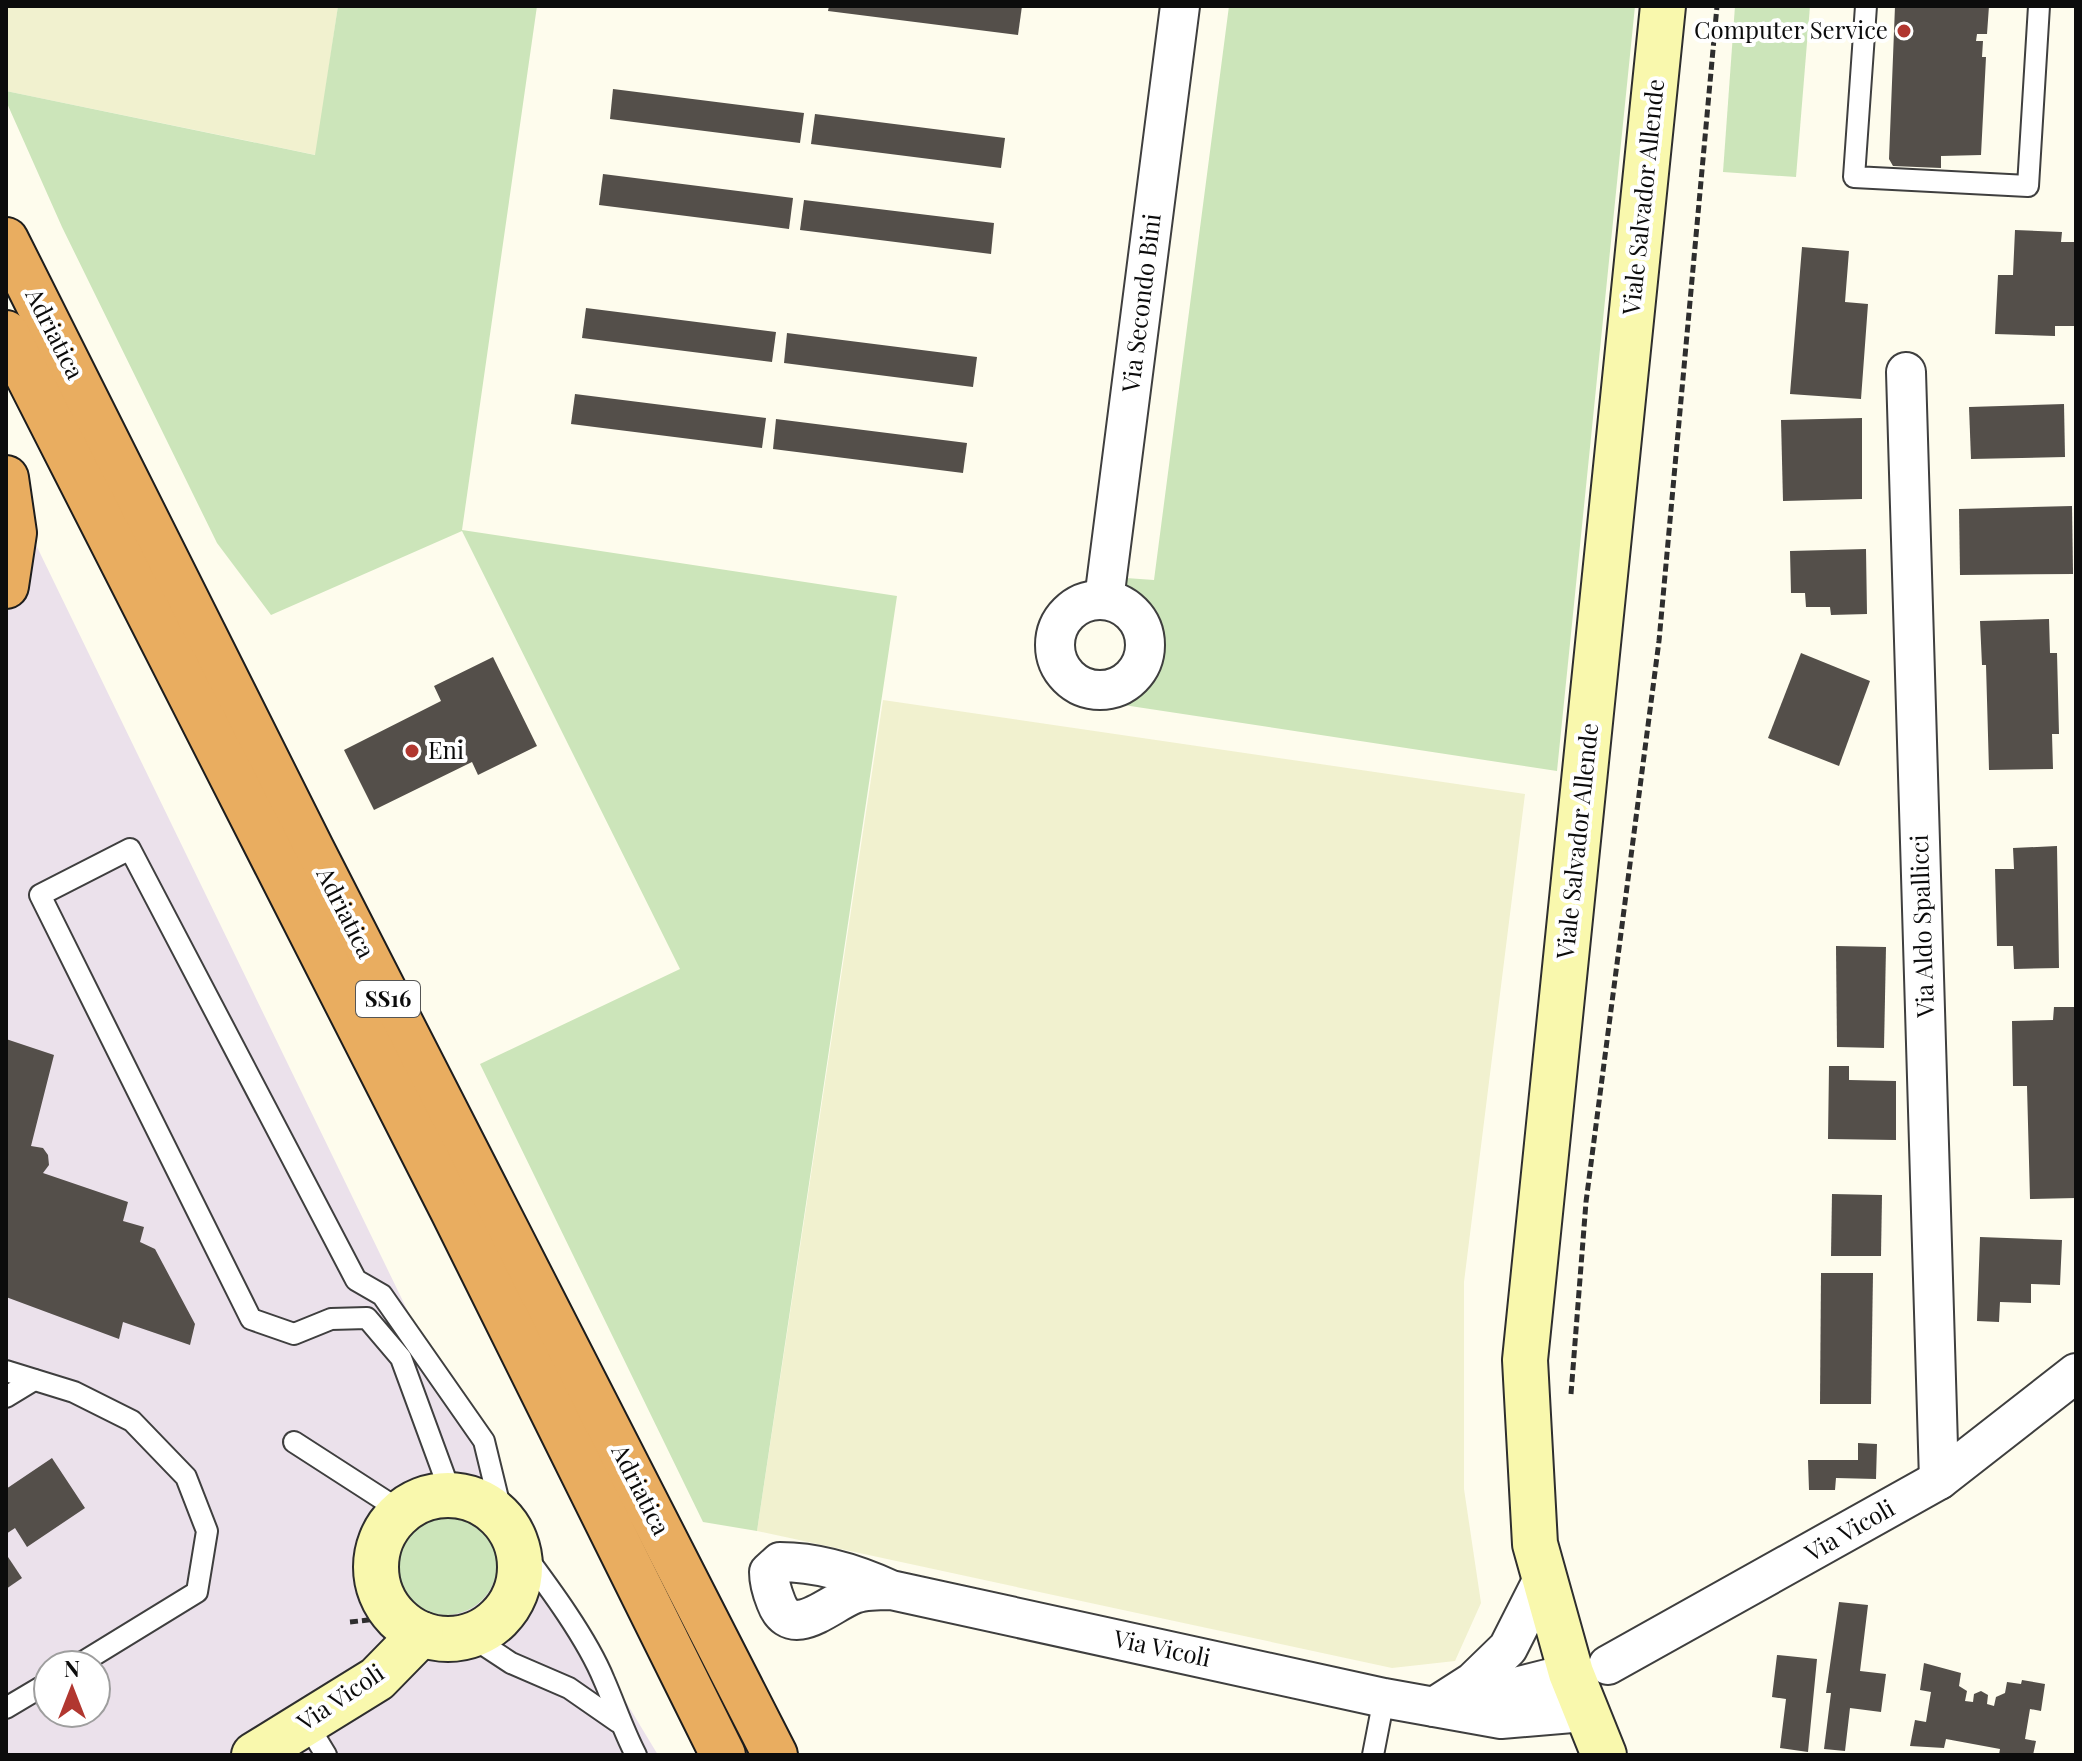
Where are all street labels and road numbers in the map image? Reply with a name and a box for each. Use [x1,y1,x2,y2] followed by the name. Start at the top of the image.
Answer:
[1614,77,1670,317] street label: Viale Salvador Allende
[1113,212,1167,395] street label: Via Secondo Bini
[19,281,92,384] street label: Adriatica
[1548,721,1604,961] street label: Viale Salvador Allende
[1902,834,1940,1019] street label: Via Aldo Spallicci
[310,860,383,963] street label: Adriatica
[356,981,420,1017] road number: SS16
[605,1437,678,1540] street label: Adriatica
[1798,1491,1900,1568] street label: Via Vicoli
[1110,1621,1214,1673] street label: Via Vicoli
[289,1656,390,1738] street label: Via Vicoli

